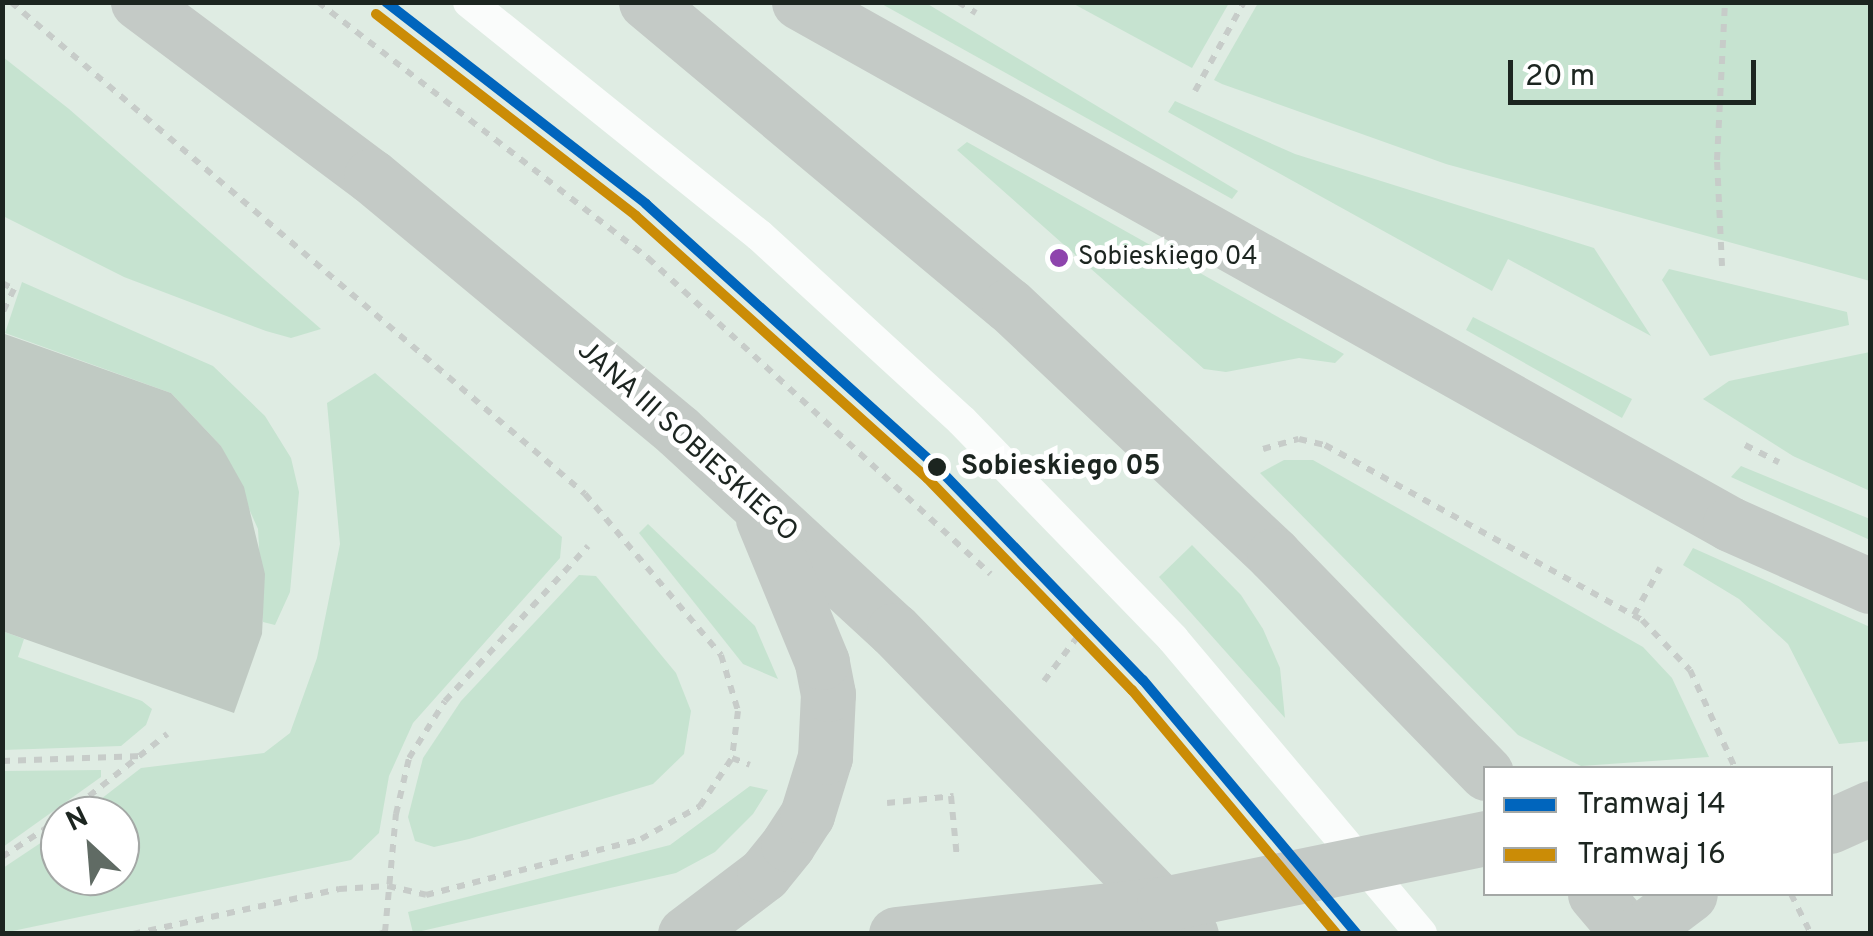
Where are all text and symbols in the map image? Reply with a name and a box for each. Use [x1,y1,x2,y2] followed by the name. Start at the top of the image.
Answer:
[1513,40,1760,102] scale bar
[1525,59,1595,96] text: 20 m
[1078,242,1258,274] place label: Sobieskiego 04
[1049,248,1069,268] marker: Sobieskiego 04
[570,334,804,550] street label: JANA III SOBIESKIEGO
[961,450,1161,484] place label: Sobieskiego 05
[922,452,952,482] marker: Sobieskiego 05
[1483,766,1833,896] legend
[1577,787,1726,824] text: Tramwaj 14
[40,796,140,896] north arrow
[61,800,95,841] text: N
[1577,837,1726,874] text: Tramwaj 16

